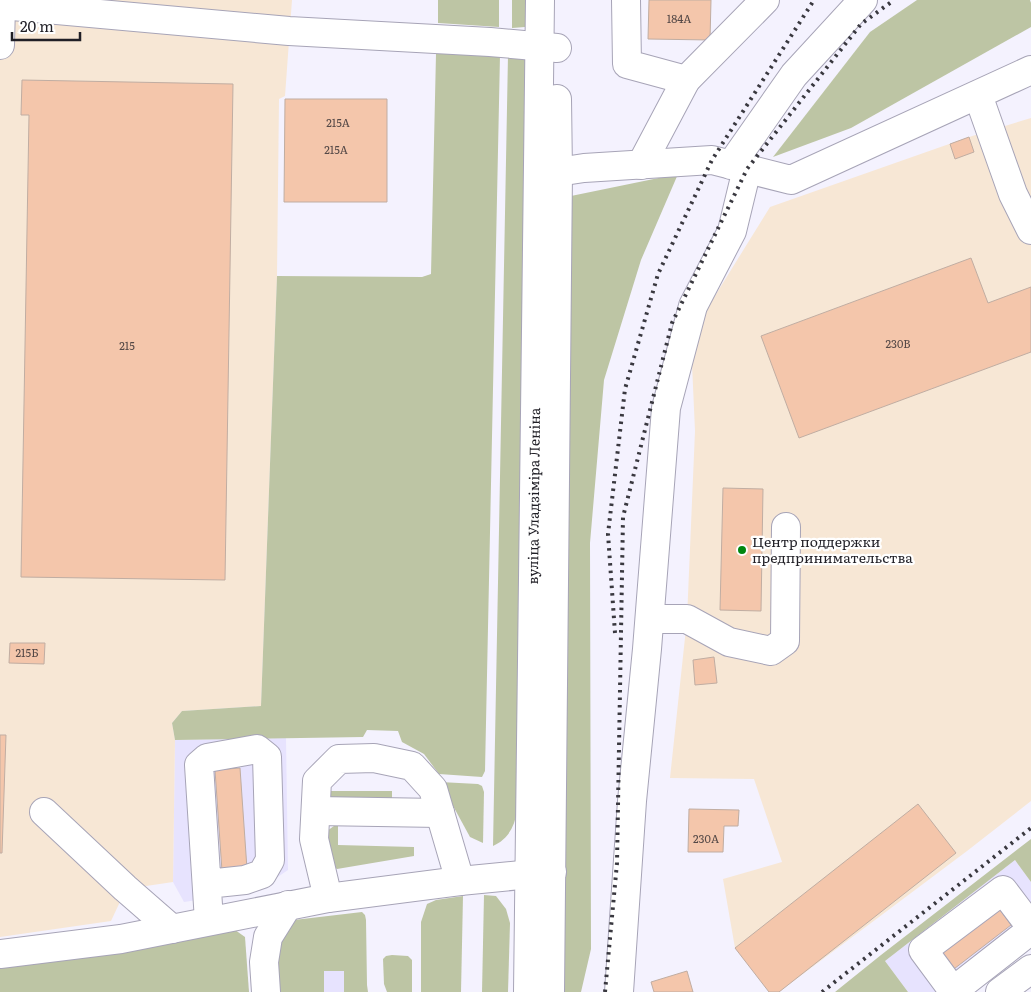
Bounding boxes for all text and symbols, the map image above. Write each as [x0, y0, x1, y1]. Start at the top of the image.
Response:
scale bar [12, 10, 80, 42]
house number: 184А [667, 10, 691, 26]
text: 20 m [20, 14, 54, 37]
house number: 215А [326, 114, 350, 130]
house number: 215А [324, 141, 348, 157]
house number: 230В [885, 335, 911, 351]
house number: 215 [119, 337, 135, 353]
street label: вуліца Уладзіміра Леніна [522, 407, 544, 585]
place label: Центр поддержки предпринимательства [752, 531, 913, 567]
marker: Центр поддержки предпринимательства [736, 544, 748, 556]
house number: 215Б [16, 644, 38, 660]
house number: 230А [693, 830, 719, 846]

